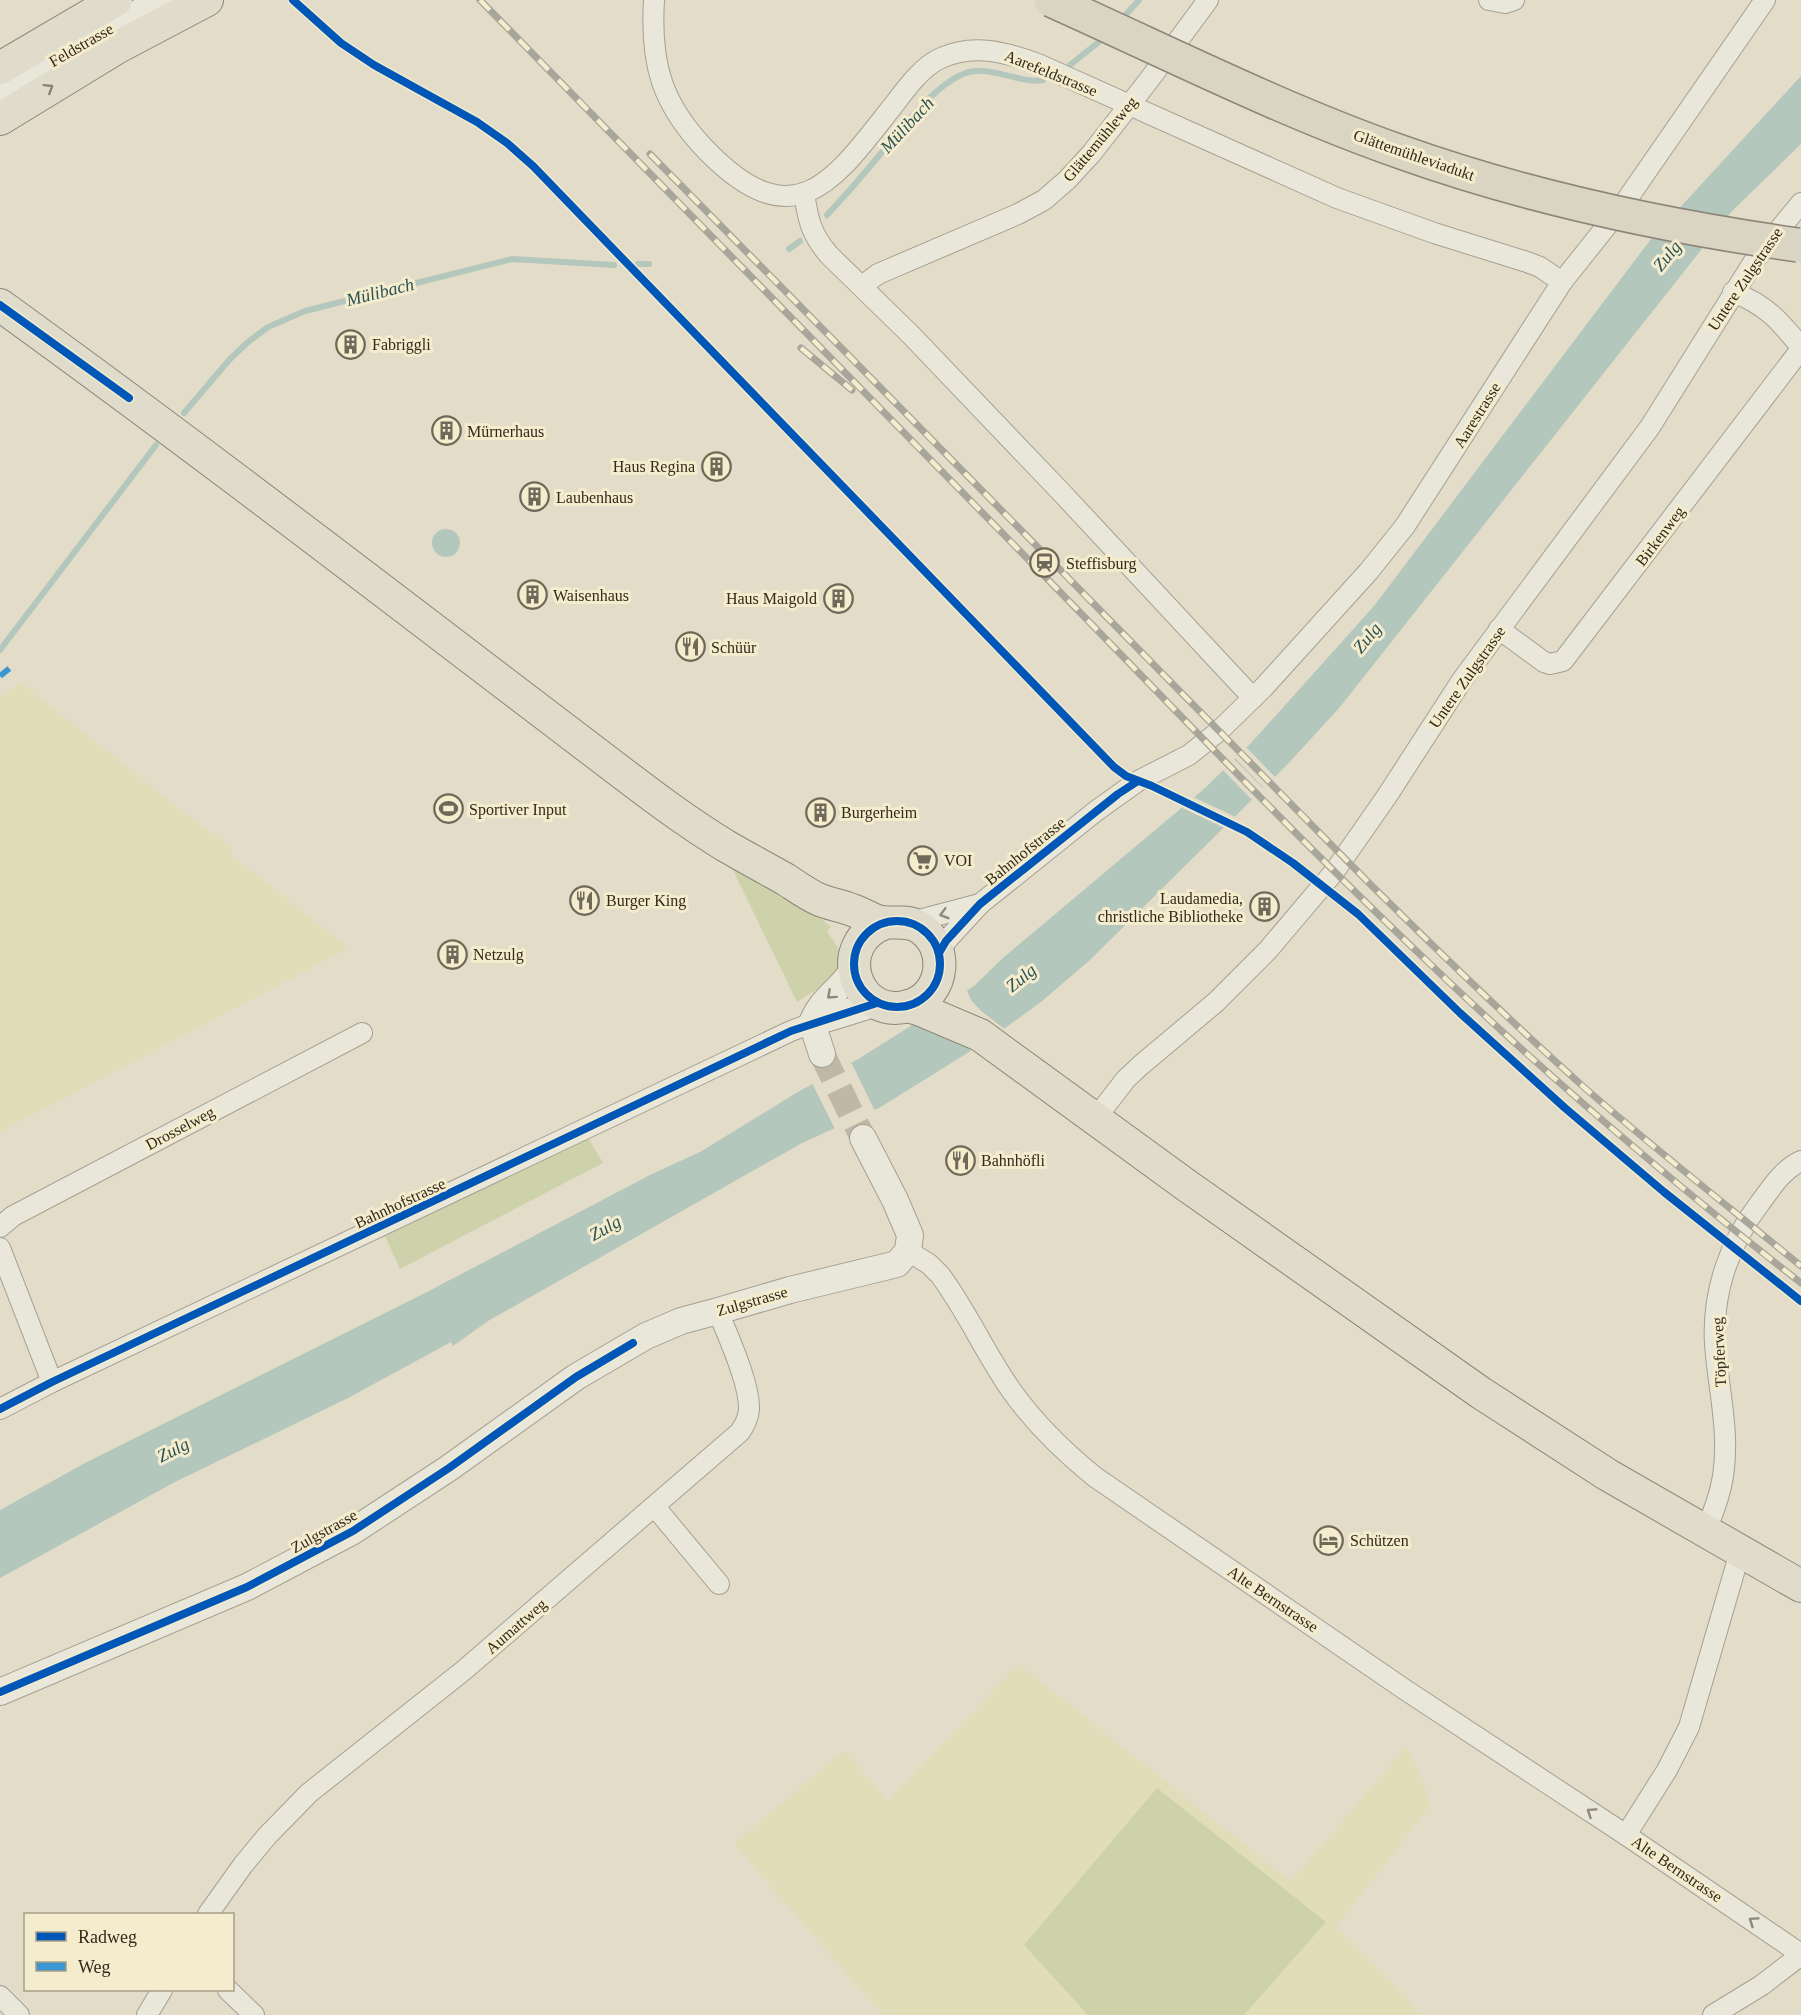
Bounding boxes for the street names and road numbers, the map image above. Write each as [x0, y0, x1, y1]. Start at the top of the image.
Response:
street label: Feldstrasse [46, 20, 116, 70]
street label: Aarefeldstrasse [1002, 47, 1100, 99]
street label: Glättemühleweg [1060, 93, 1141, 186]
street label: Glättemühleviadukt [1351, 126, 1477, 184]
street label: Untere Zulgstrasse [1704, 224, 1787, 334]
street label: Aarestrasse [1450, 379, 1504, 451]
street label: Birkenweg [1632, 503, 1689, 570]
street label: Untere Zulgstrasse [1426, 623, 1509, 732]
street label: Bahnhofstrasse [982, 814, 1068, 888]
street label: Drosselweg [143, 1103, 218, 1154]
street label: Bahnhofstrasse [352, 1175, 448, 1231]
street label: Zulgstrasse [715, 1283, 790, 1320]
street label: Töpferweg [1709, 1316, 1730, 1387]
street label: Zulgstrasse [288, 1506, 360, 1557]
street label: Alte Bernstrasse [1225, 1563, 1321, 1635]
street label: Aumattweg [482, 1595, 550, 1658]
street label: Alte Bernstrasse [1629, 1833, 1725, 1905]

